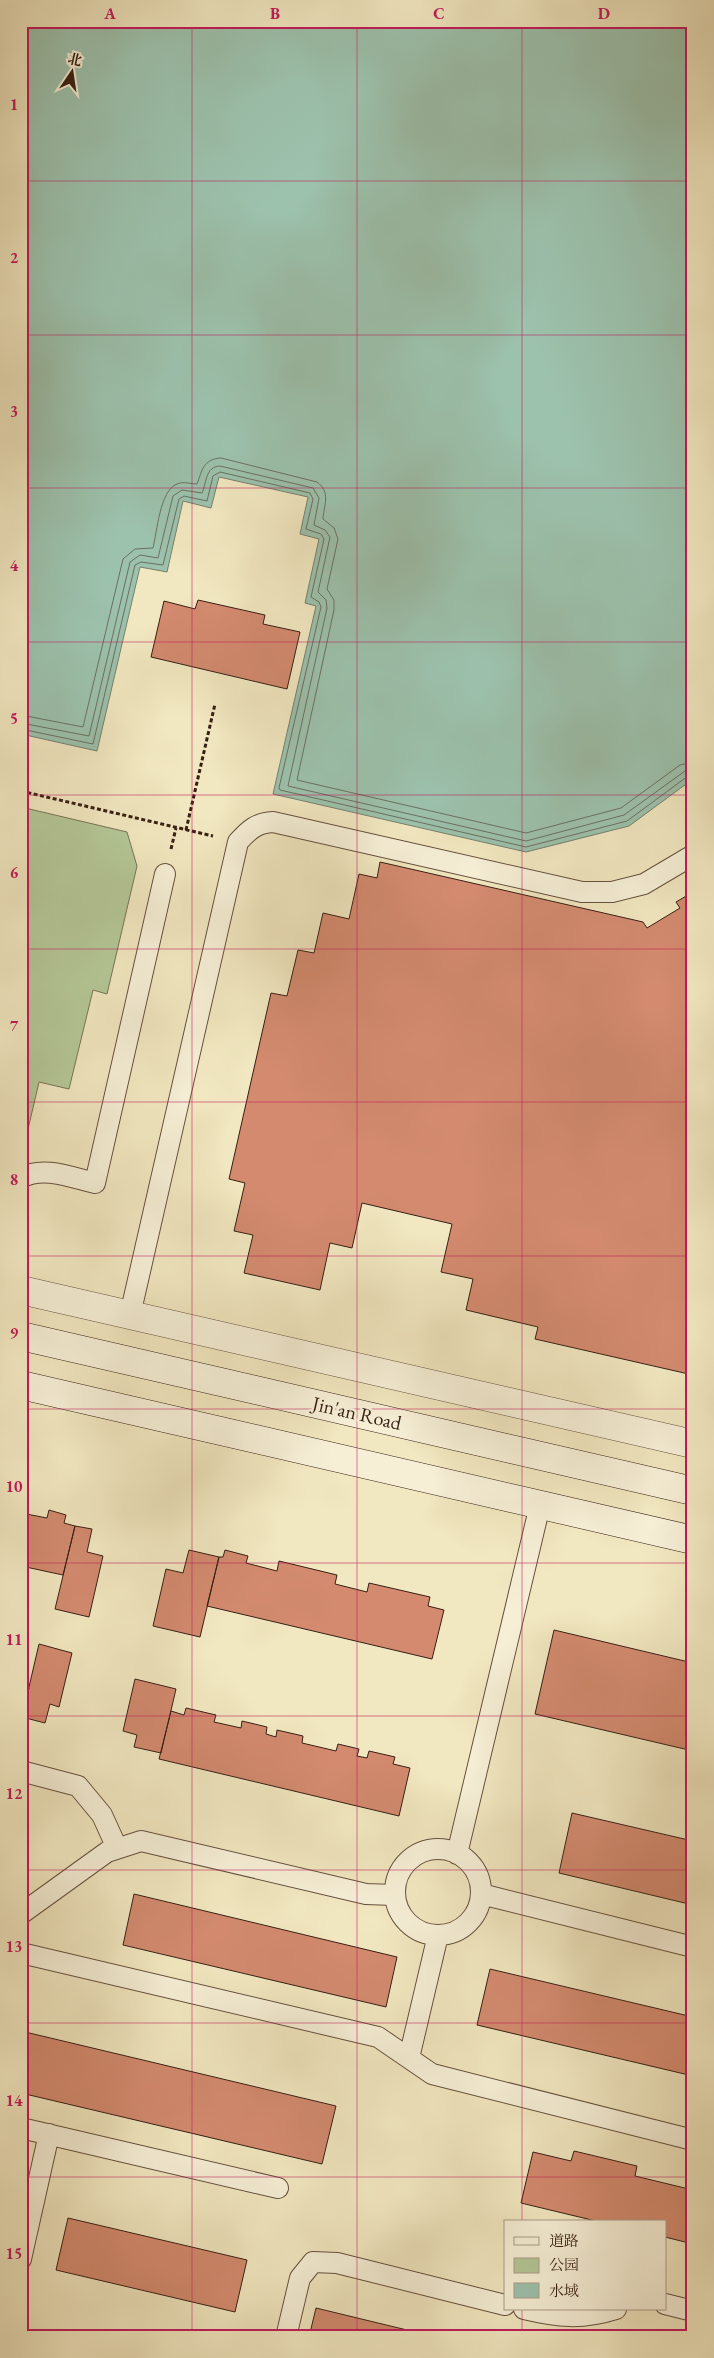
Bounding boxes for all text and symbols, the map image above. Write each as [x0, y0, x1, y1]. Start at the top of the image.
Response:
text: A [103, 3, 116, 24]
text: B [270, 3, 280, 24]
text: C [433, 3, 445, 24]
text: D [598, 3, 610, 24]
north arrow [48, 48, 98, 98]
text: 北 [66, 49, 84, 70]
text: 1 [10, 94, 18, 115]
text: 2 [10, 247, 19, 268]
text: 3 [10, 401, 18, 422]
text: 4 [10, 555, 19, 576]
text: 5 [10, 708, 18, 729]
text: 6 [10, 862, 19, 883]
text: 7 [10, 1015, 19, 1036]
text: 8 [10, 1169, 18, 1190]
text: 9 [10, 1322, 19, 1343]
street label: Jin'an Road [308, 1390, 405, 1436]
text: 10 [6, 1476, 23, 1497]
text: 11 [6, 1629, 22, 1650]
text: 12 [6, 1783, 23, 1804]
text: 13 [6, 1936, 22, 1957]
text: 14 [6, 2090, 23, 2111]
legend [504, 2220, 666, 2310]
text: 道路 [549, 2231, 579, 2250]
text: 15 [6, 2243, 22, 2264]
text: 公园 [549, 2255, 579, 2274]
text: 水域 [549, 2281, 579, 2300]

